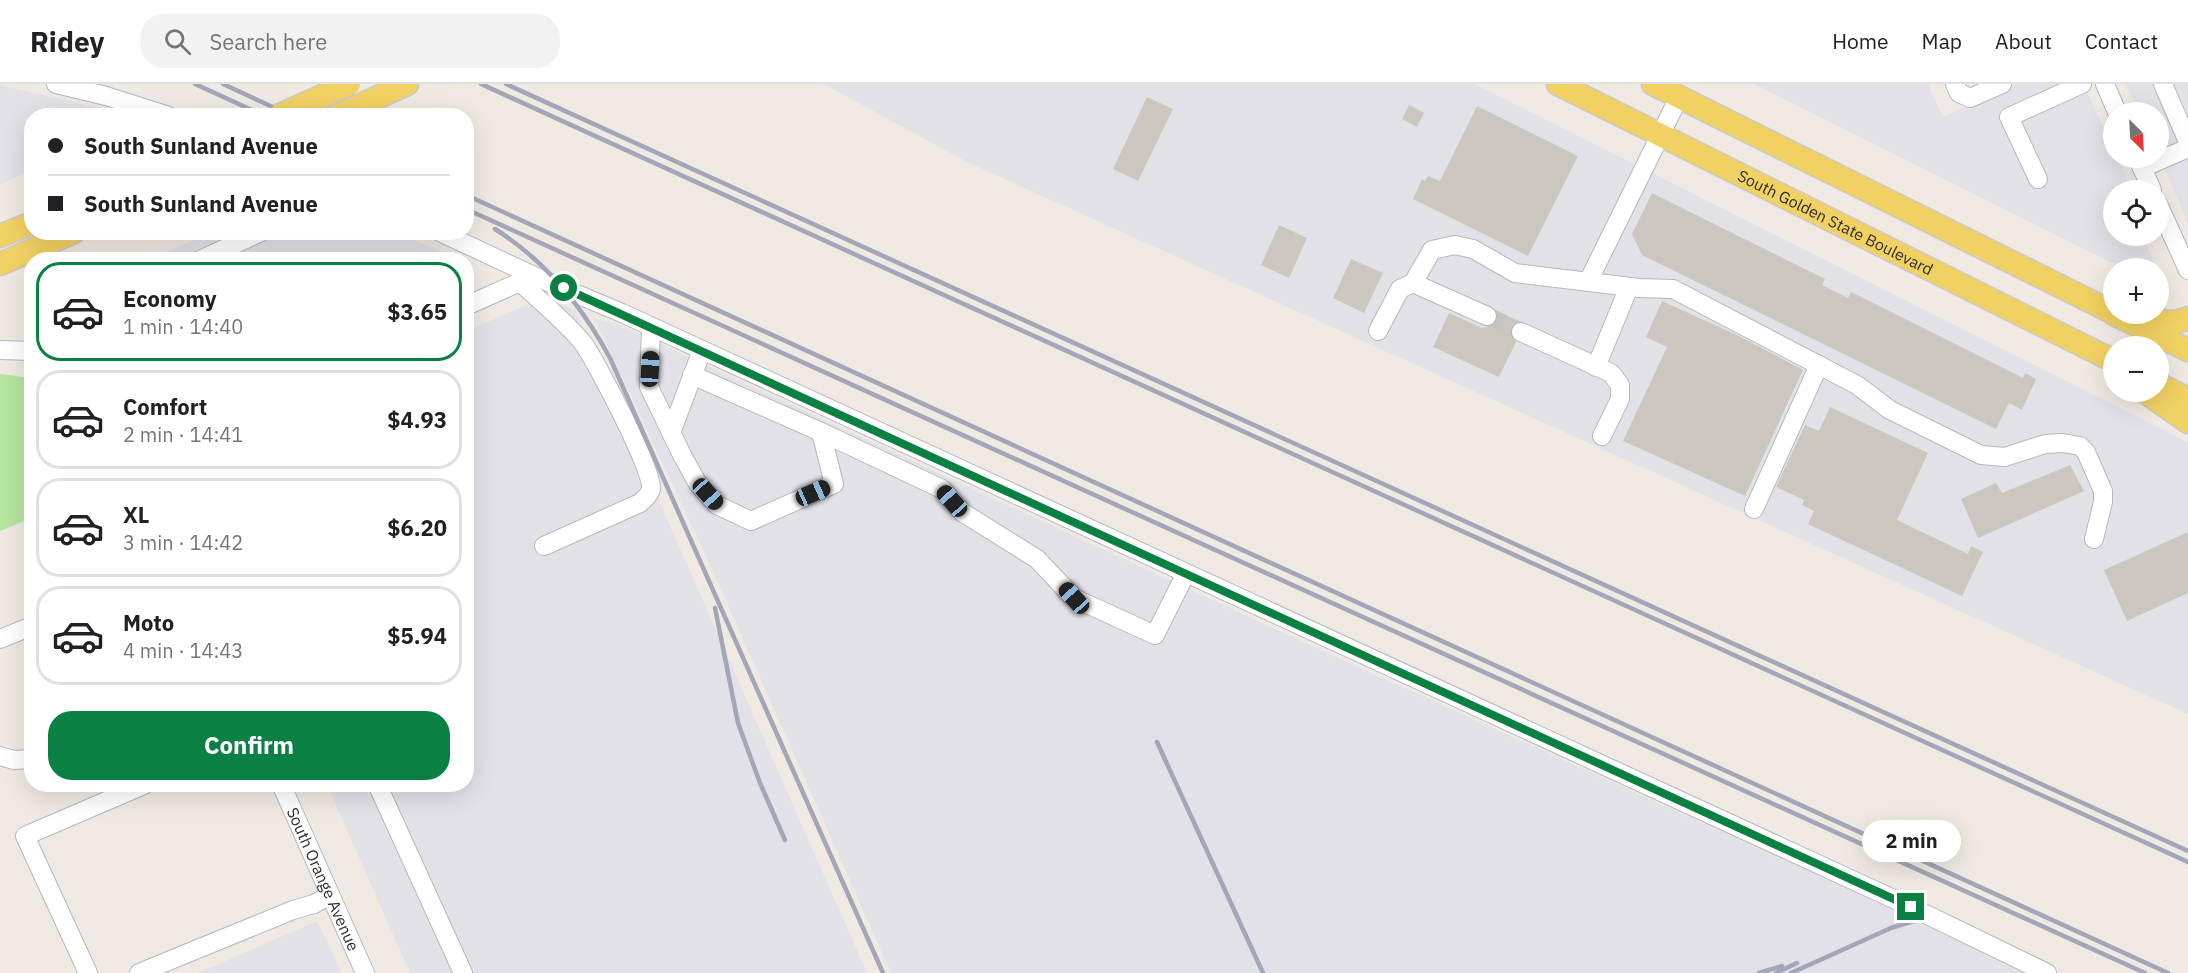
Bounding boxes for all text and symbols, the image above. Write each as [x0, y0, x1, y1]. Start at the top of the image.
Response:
search box [140, 14, 560, 68]
text: Ridey [30, 23, 104, 60]
icon: search [161, 25, 194, 58]
text: Search here [209, 27, 327, 56]
text: Home [1832, 27, 1889, 55]
text: Map [1922, 27, 1962, 55]
text: About [1995, 27, 2052, 55]
text: Contact [2085, 27, 2158, 55]
north arrow [2103, 102, 2169, 168]
map controls [2103, 102, 2169, 402]
text: South Sunland Avenue [84, 131, 318, 160]
street label: South Golden State Boulevard [1734, 165, 1936, 279]
button: locate [2103, 180, 2169, 246]
text: South Sunland Avenue [84, 189, 318, 218]
button: + [2103, 258, 2169, 324]
route start [550, 274, 577, 301]
text: Economy [123, 284, 217, 313]
icon: car [51, 285, 105, 339]
text: $3.65 [387, 297, 447, 326]
text: 1 min · 14:40 [123, 313, 243, 340]
button: − [2103, 336, 2169, 402]
car [640, 351, 660, 387]
text: Comfort [123, 392, 207, 421]
icon: car [51, 393, 105, 447]
text: $4.93 [387, 405, 447, 434]
text: 2 min · 14:41 [123, 421, 243, 448]
car [689, 475, 727, 513]
car [793, 477, 833, 509]
car [933, 482, 971, 520]
text: XL [123, 500, 149, 529]
icon: car [51, 501, 105, 555]
text: $6.20 [387, 513, 447, 542]
text: 3 min · 14:42 [123, 529, 243, 556]
car [1055, 579, 1093, 617]
text: Moto [123, 608, 174, 637]
icon: car [51, 609, 105, 663]
text: $5.94 [387, 621, 447, 650]
text: 4 min · 14:43 [123, 637, 243, 664]
button: Confirm [48, 711, 450, 780]
street label: South Orange Avenue [283, 804, 364, 954]
callout: 2 min [1862, 820, 1960, 862]
text: 2 min [1885, 827, 1938, 854]
route end [1897, 893, 1924, 920]

